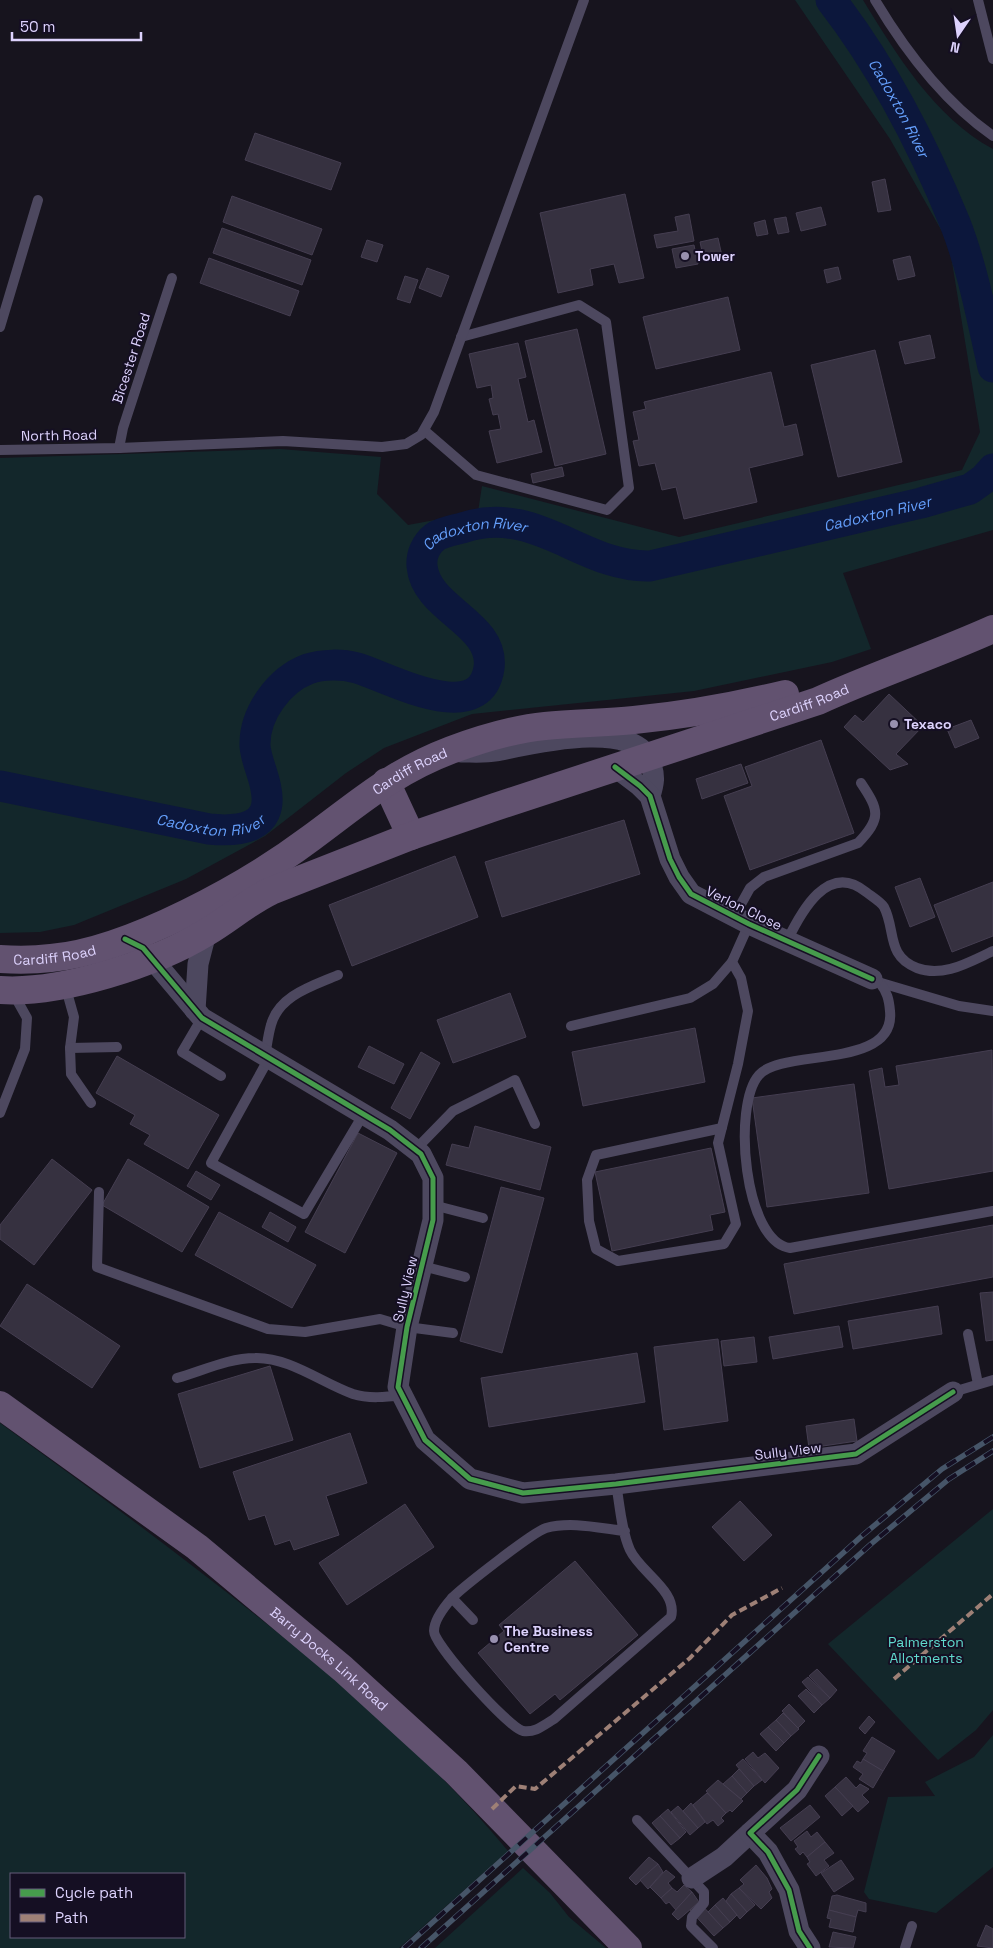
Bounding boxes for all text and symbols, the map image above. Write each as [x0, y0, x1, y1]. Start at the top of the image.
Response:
scale bar [12, 10, 141, 42]
north arrow [933, 10, 983, 60]
text: 50 m [20, 17, 55, 36]
text: N [948, 38, 962, 57]
water label: Cadoxton River [865, 55, 935, 162]
place label: Tower [695, 247, 735, 265]
marker: Tower [679, 250, 691, 262]
street label: Bicester Road [108, 310, 154, 406]
street label: North Road [21, 425, 97, 445]
water label: Cadoxton River [821, 491, 934, 535]
water label: Cadoxton River [417, 513, 531, 554]
street label: Cardiff Road [767, 680, 852, 725]
place label: Texaco [904, 715, 951, 733]
marker: Texaco [888, 718, 900, 730]
street label: Cardiff Road [369, 743, 450, 799]
water label: Cadoxton River [155, 809, 270, 839]
street label: Verlon Close [703, 882, 785, 934]
street label: Cardiff Road [13, 941, 98, 969]
street label: Sully View [389, 1254, 421, 1324]
street label: Sully View [753, 1438, 823, 1464]
street label: Barry Docks Link Road [267, 1603, 392, 1715]
place label: The Business Centre [504, 1622, 593, 1656]
marker: The Business Centre [488, 1633, 500, 1645]
park label: Palmerston Allotments [888, 1633, 964, 1667]
legend [10, 1873, 185, 1938]
text: Cycle path [55, 1883, 133, 1902]
text: Path [55, 1908, 88, 1927]

